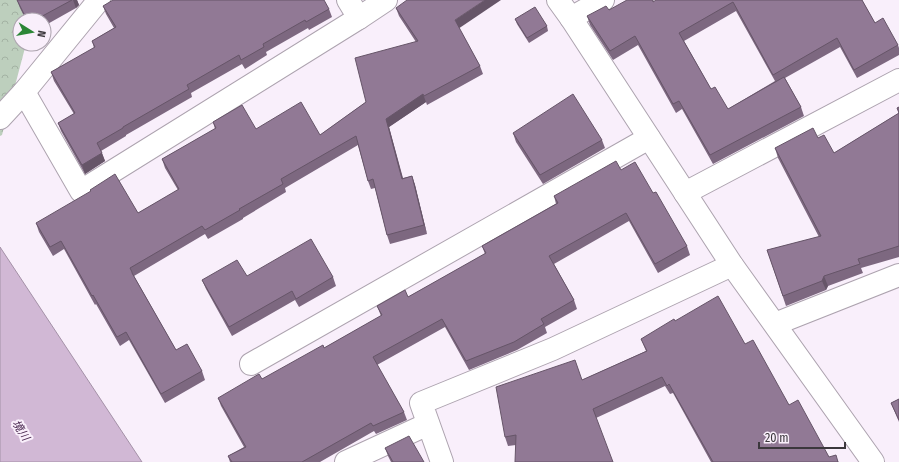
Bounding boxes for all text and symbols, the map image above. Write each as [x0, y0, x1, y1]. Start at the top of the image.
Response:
north arrow [12, 12, 52, 52]
text: N [34, 29, 48, 38]
water label: 境川 [9, 418, 33, 444]
scale bar [759, 424, 845, 450]
text: 20 m [765, 431, 789, 445]

